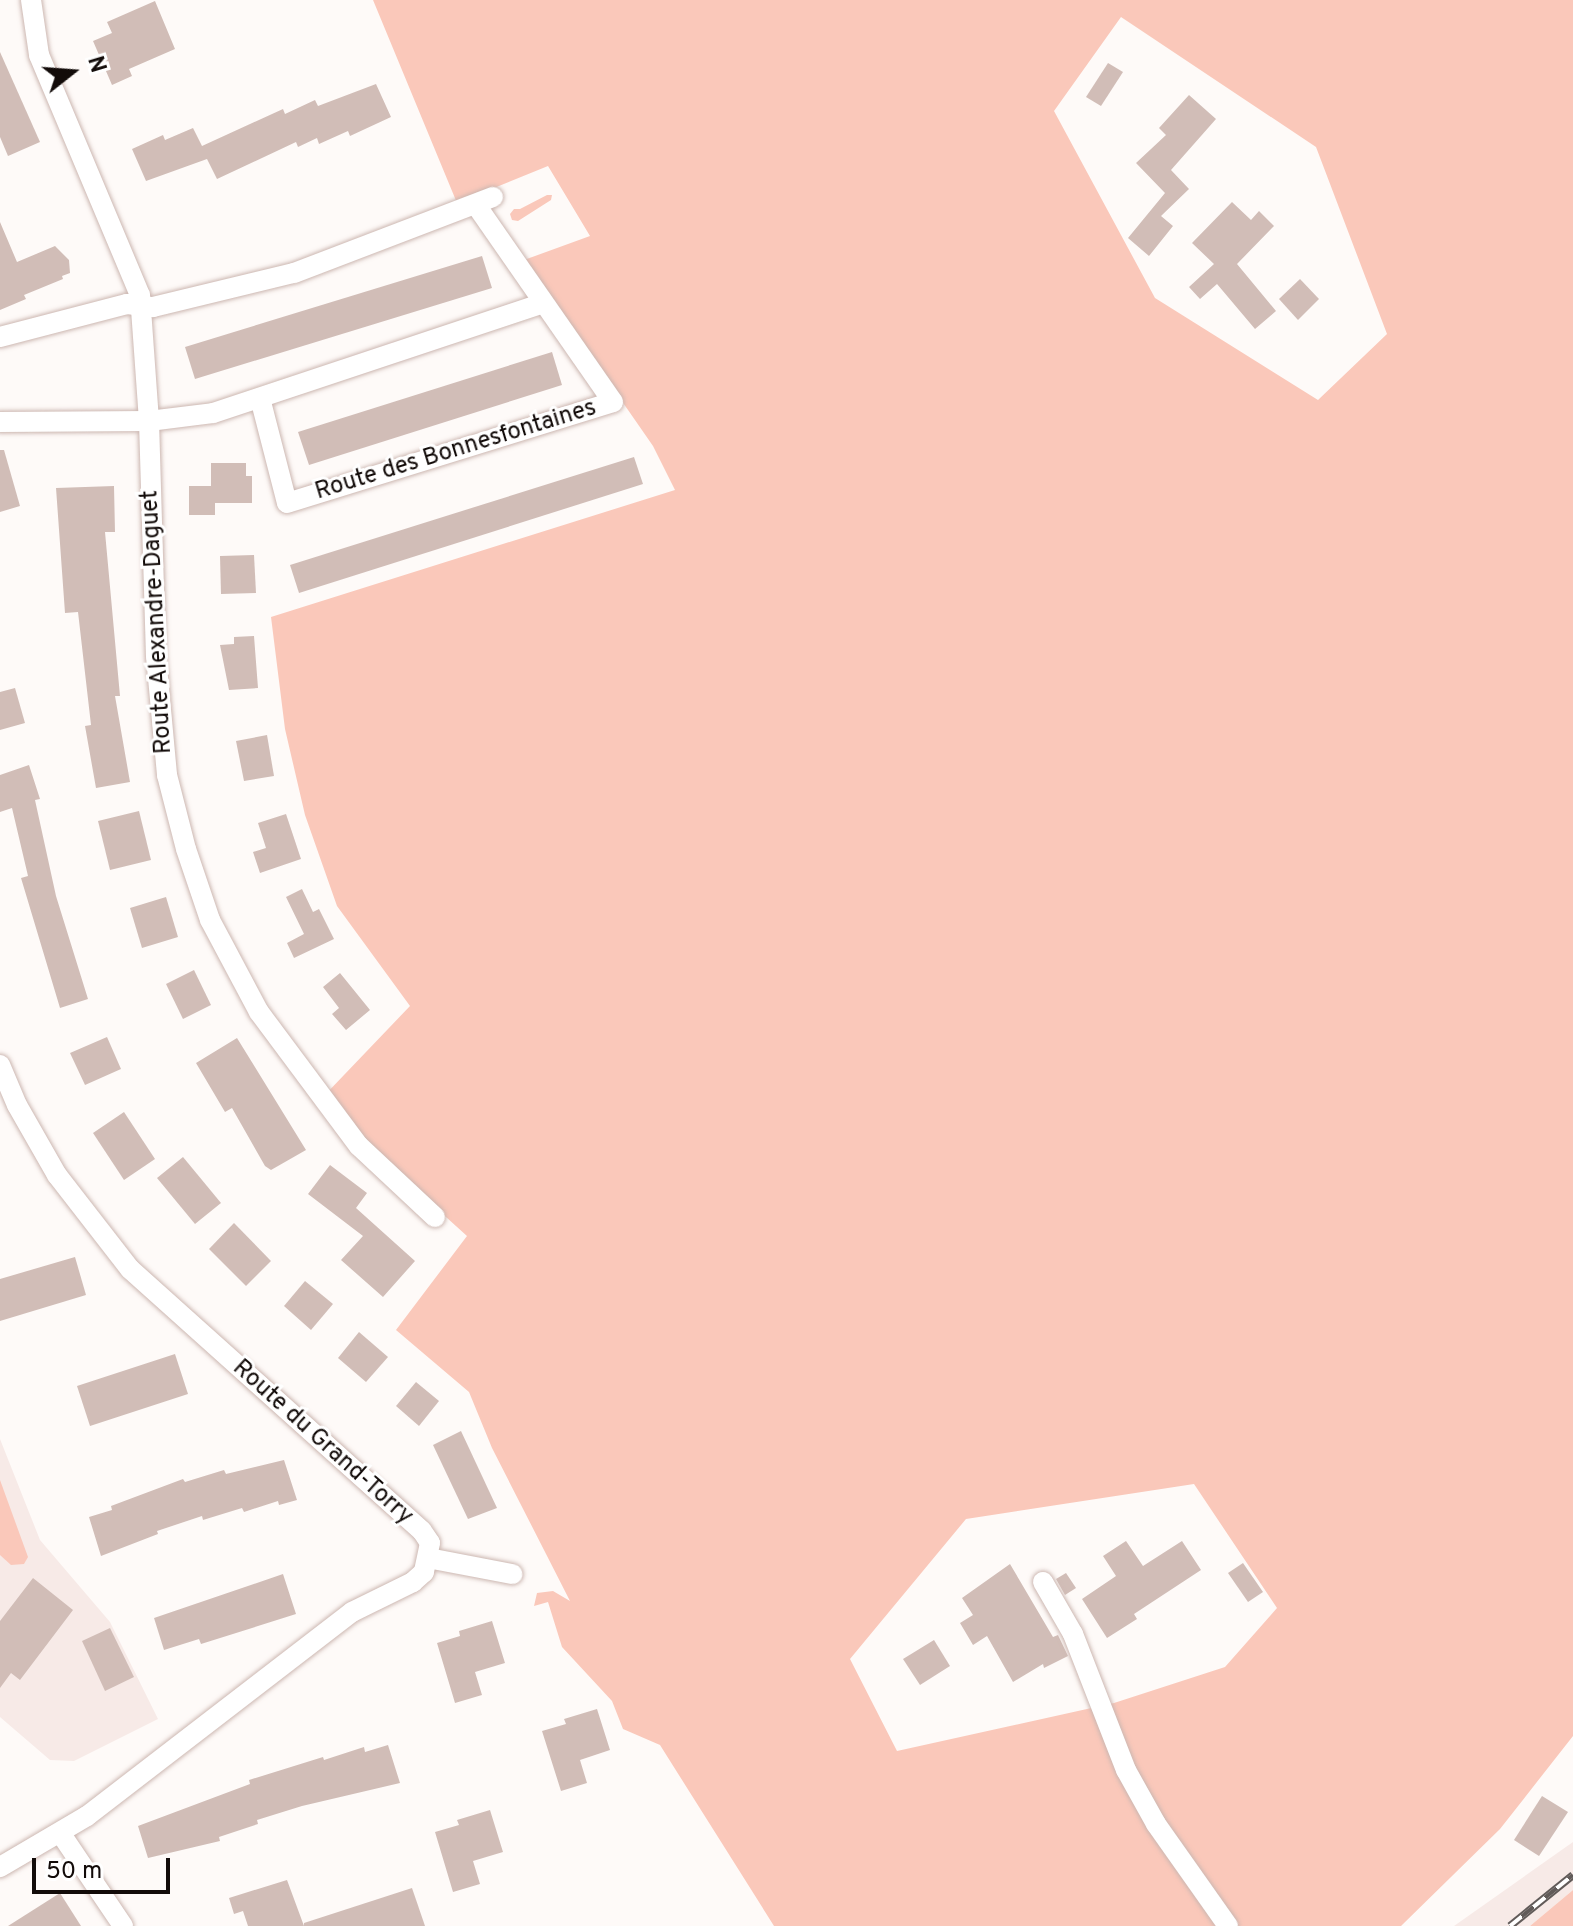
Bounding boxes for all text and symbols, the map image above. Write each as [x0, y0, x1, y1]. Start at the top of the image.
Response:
north arrow [32, 32, 112, 112]
text: N [80, 53, 111, 76]
street label: Route des Bonnesfontaines [312, 394, 600, 508]
street label: Route Alexandre-Daguet [137, 489, 179, 755]
street label: Route du Grand-Torry [226, 1354, 418, 1532]
scale bar [36, 1842, 174, 1892]
text: 50 m [46, 1857, 102, 1887]

